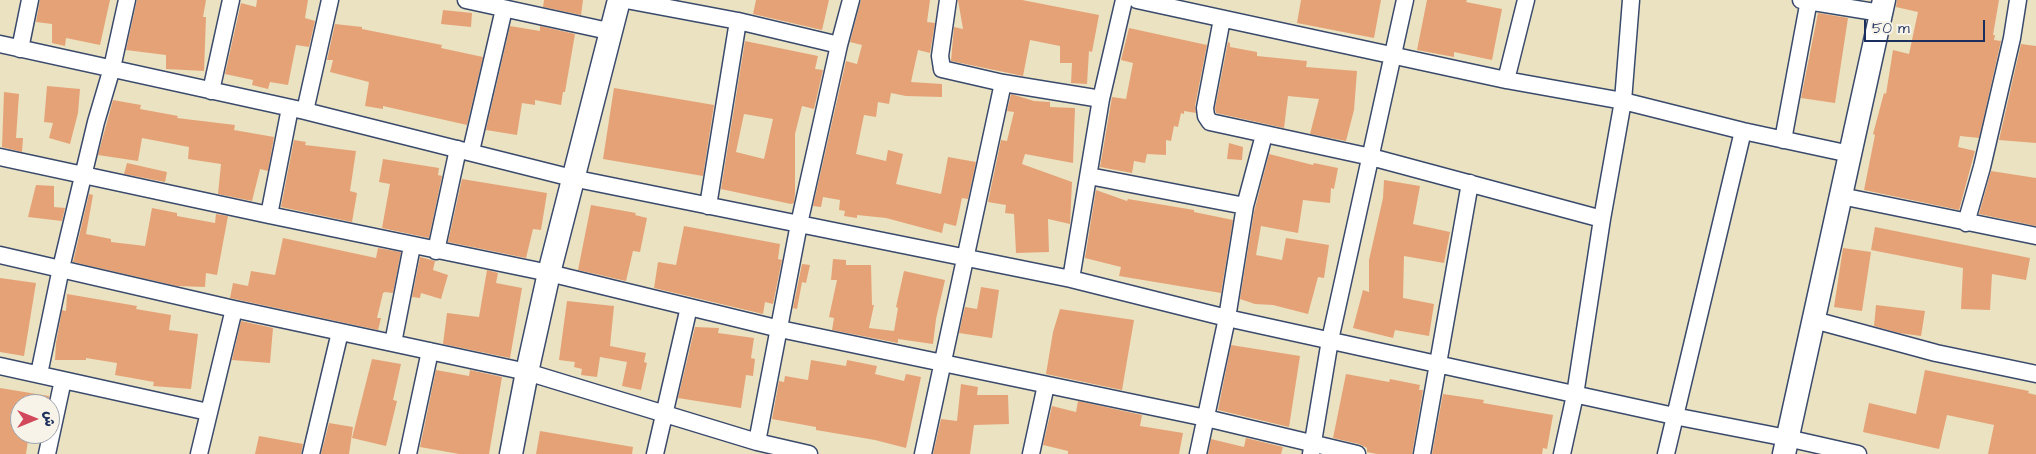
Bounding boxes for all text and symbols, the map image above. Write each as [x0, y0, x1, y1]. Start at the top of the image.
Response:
scale bar [1866, 10, 1987, 42]
text: 50 m [1872, 18, 1910, 39]
north arrow [10, 394, 60, 444]
text: ش [39, 411, 59, 427]

